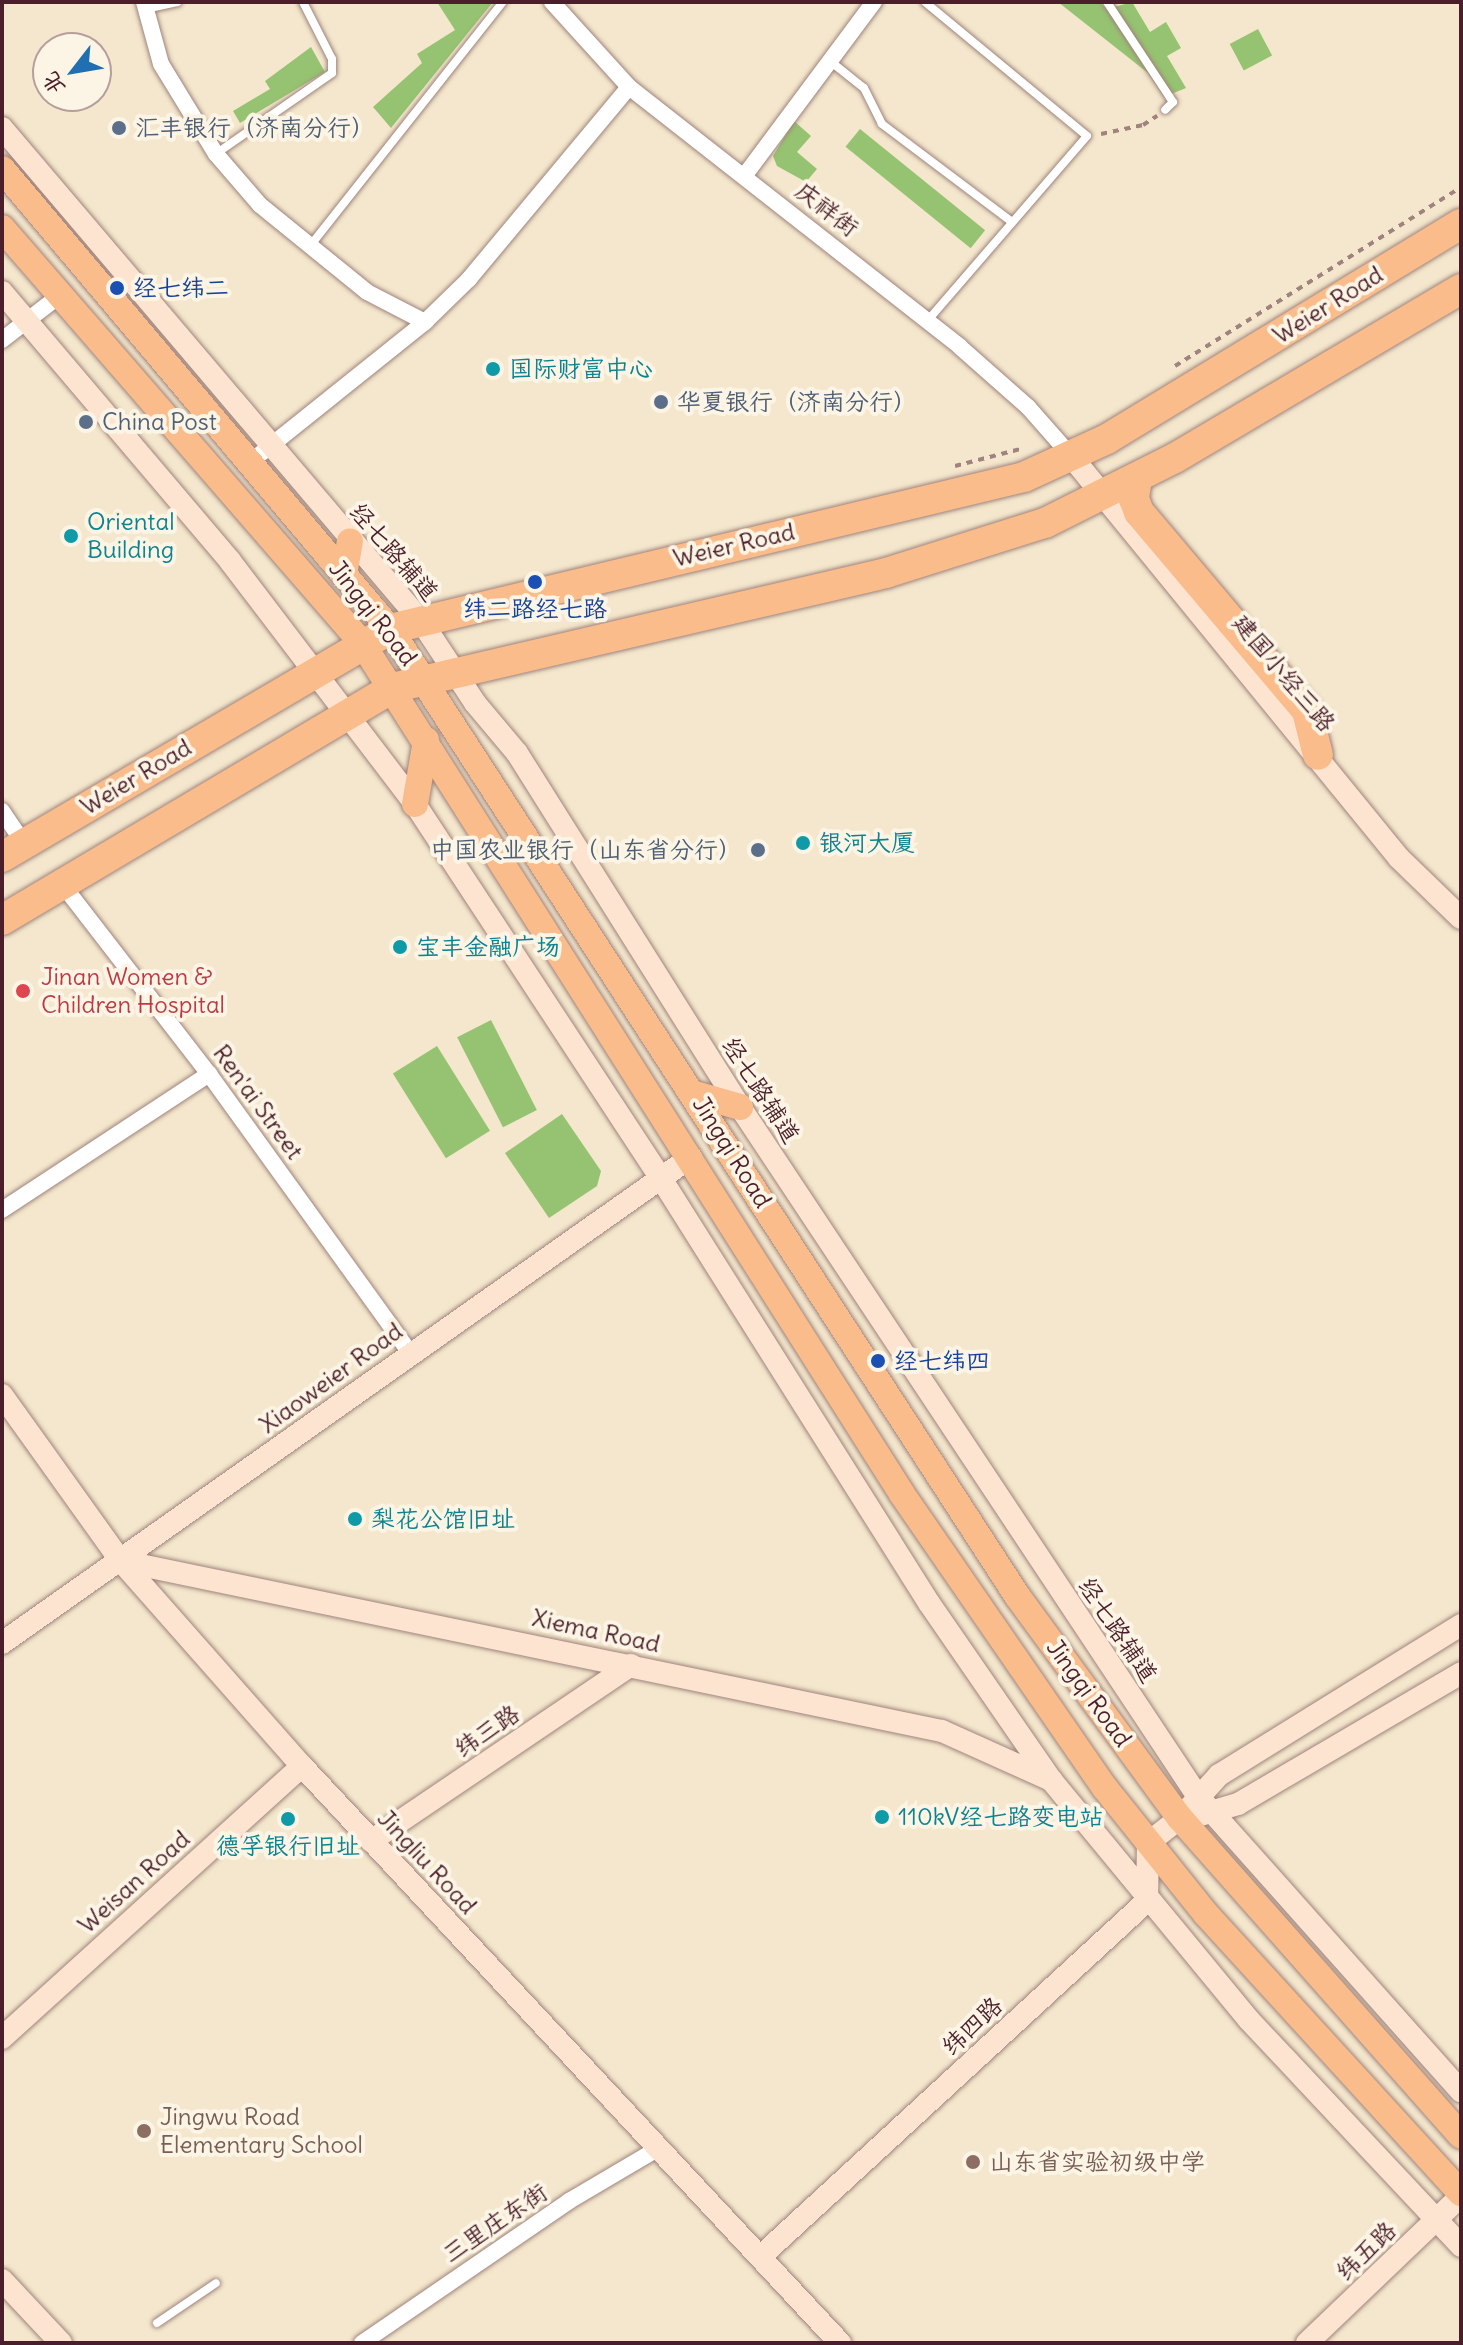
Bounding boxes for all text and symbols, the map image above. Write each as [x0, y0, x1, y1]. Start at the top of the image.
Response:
north arrow [32, 32, 112, 112]
text: 北 [35, 67, 71, 100]
place label: 汇丰银行（济南分行） [135, 114, 375, 142]
marker: 汇丰银行（济南分行） [110, 119, 128, 137]
street label: 庆祥街 [790, 175, 864, 243]
street label: Weier Road [1268, 260, 1388, 350]
place label: 经七纬二 [133, 274, 229, 302]
marker: 经七纬二 [108, 279, 126, 297]
place label: 国际财富中心 [509, 355, 653, 383]
marker: 国际财富中心 [484, 360, 502, 378]
place label: 华夏银行（济南分行） [677, 388, 917, 416]
marker: 华夏银行（济南分行） [652, 393, 670, 411]
place label: China Post [102, 408, 217, 436]
marker: China Post [77, 413, 95, 431]
street label: 经七路辅道 [344, 497, 444, 607]
place label: Oriental Building [87, 508, 175, 564]
street label: Weier Road [670, 517, 798, 573]
marker: Oriental Building [62, 527, 80, 545]
street label: Jingqi Road [323, 555, 423, 671]
marker: 纬二路经七路 [526, 573, 544, 591]
place label: 纬二路经七路 [463, 595, 607, 623]
street label: 建国小经三路 [1227, 609, 1341, 737]
street label: Weier Road [75, 733, 197, 821]
place label: 银河大厦 [819, 829, 915, 857]
marker: 银河大厦 [794, 834, 812, 852]
place label: 中国农业银行（山东省分行） [430, 836, 742, 864]
marker: 中国农业银行（山东省分行） [749, 841, 767, 859]
place label: 宝丰金融广场 [416, 933, 560, 961]
marker: 宝丰金融广场 [391, 938, 409, 956]
place label: Jinan Women & Children Hospital [41, 963, 225, 1019]
marker: Jinan Women & Children Hospital [12, 980, 34, 1002]
street label: 经七路辅道 [716, 1032, 806, 1148]
street label: Ren'ai Street [207, 1039, 309, 1165]
street label: Jingqi Road [686, 1091, 778, 1213]
street label: Xiaoweier Road [254, 1317, 408, 1439]
place label: 经七纬四 [894, 1347, 990, 1375]
marker: 经七纬四 [869, 1352, 887, 1370]
place label: 梨花公馆旧址 [371, 1505, 515, 1533]
marker: 梨花公馆旧址 [346, 1510, 364, 1528]
street label: 经七路辅道 [1073, 1572, 1163, 1688]
street label: Xiema Road [529, 1603, 663, 1659]
street label: Jingqi Road [1040, 1634, 1138, 1752]
street label: 纬三路 [449, 1699, 525, 1763]
place label: 110kV经七路变电站 [898, 1803, 1103, 1831]
street label: Jingliu Road [372, 1804, 482, 1920]
marker: 110kV经七路变电站 [873, 1808, 891, 1826]
marker: 德孚银行旧址 [279, 1810, 297, 1828]
street label: Weisan Road [72, 1825, 196, 1939]
place label: 德孚银行旧址 [216, 1832, 360, 1860]
street label: 纬四路 [936, 1991, 1008, 2061]
place label: Jingwu Road Elementary School [160, 2103, 363, 2159]
marker: Jingwu Road Elementary School [135, 2122, 153, 2140]
place label: 山东省实验初级中学 [989, 2148, 1205, 2176]
marker: 山东省实验初级中学 [964, 2153, 982, 2171]
street label: 三里庄东街 [437, 2178, 553, 2268]
street label: 纬五路 [1330, 2216, 1402, 2286]

